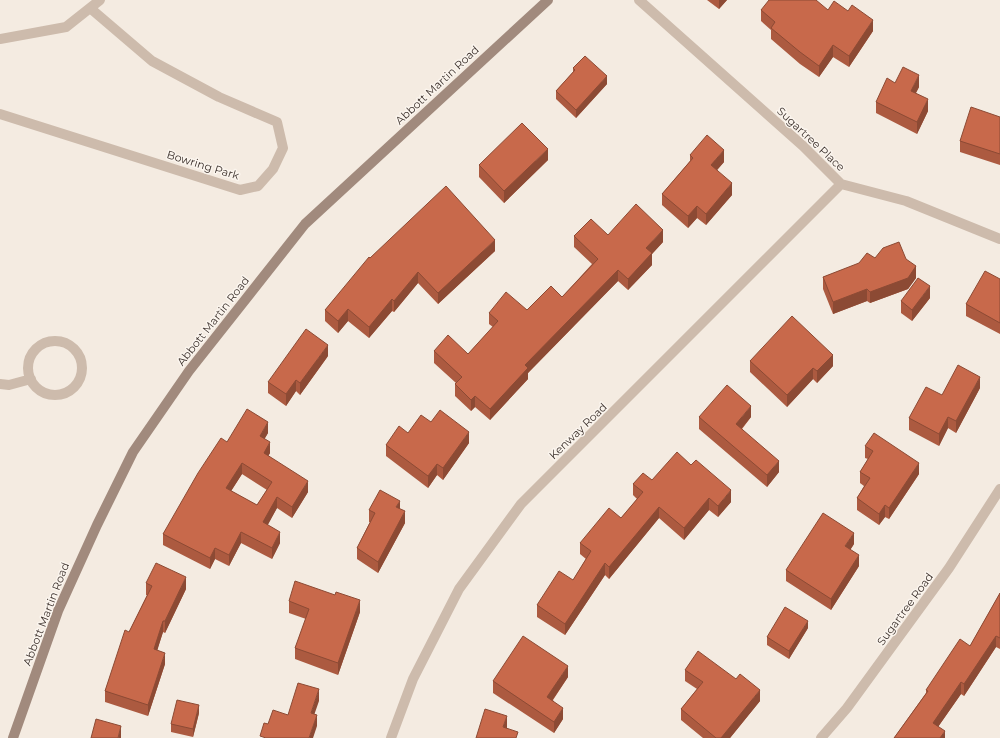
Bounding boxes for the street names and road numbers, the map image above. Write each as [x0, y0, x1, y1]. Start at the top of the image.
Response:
street label: Abbott Martin Road [392, 43, 482, 127]
street label: Sugartree Place [774, 104, 848, 174]
street label: Bowring Park [165, 147, 241, 183]
street label: Abbott Martin Road [174, 274, 252, 368]
street label: Kenway Road [546, 400, 610, 462]
street label: Abbott Martin Road [20, 560, 72, 668]
street label: Sugartree Road [874, 570, 936, 648]

